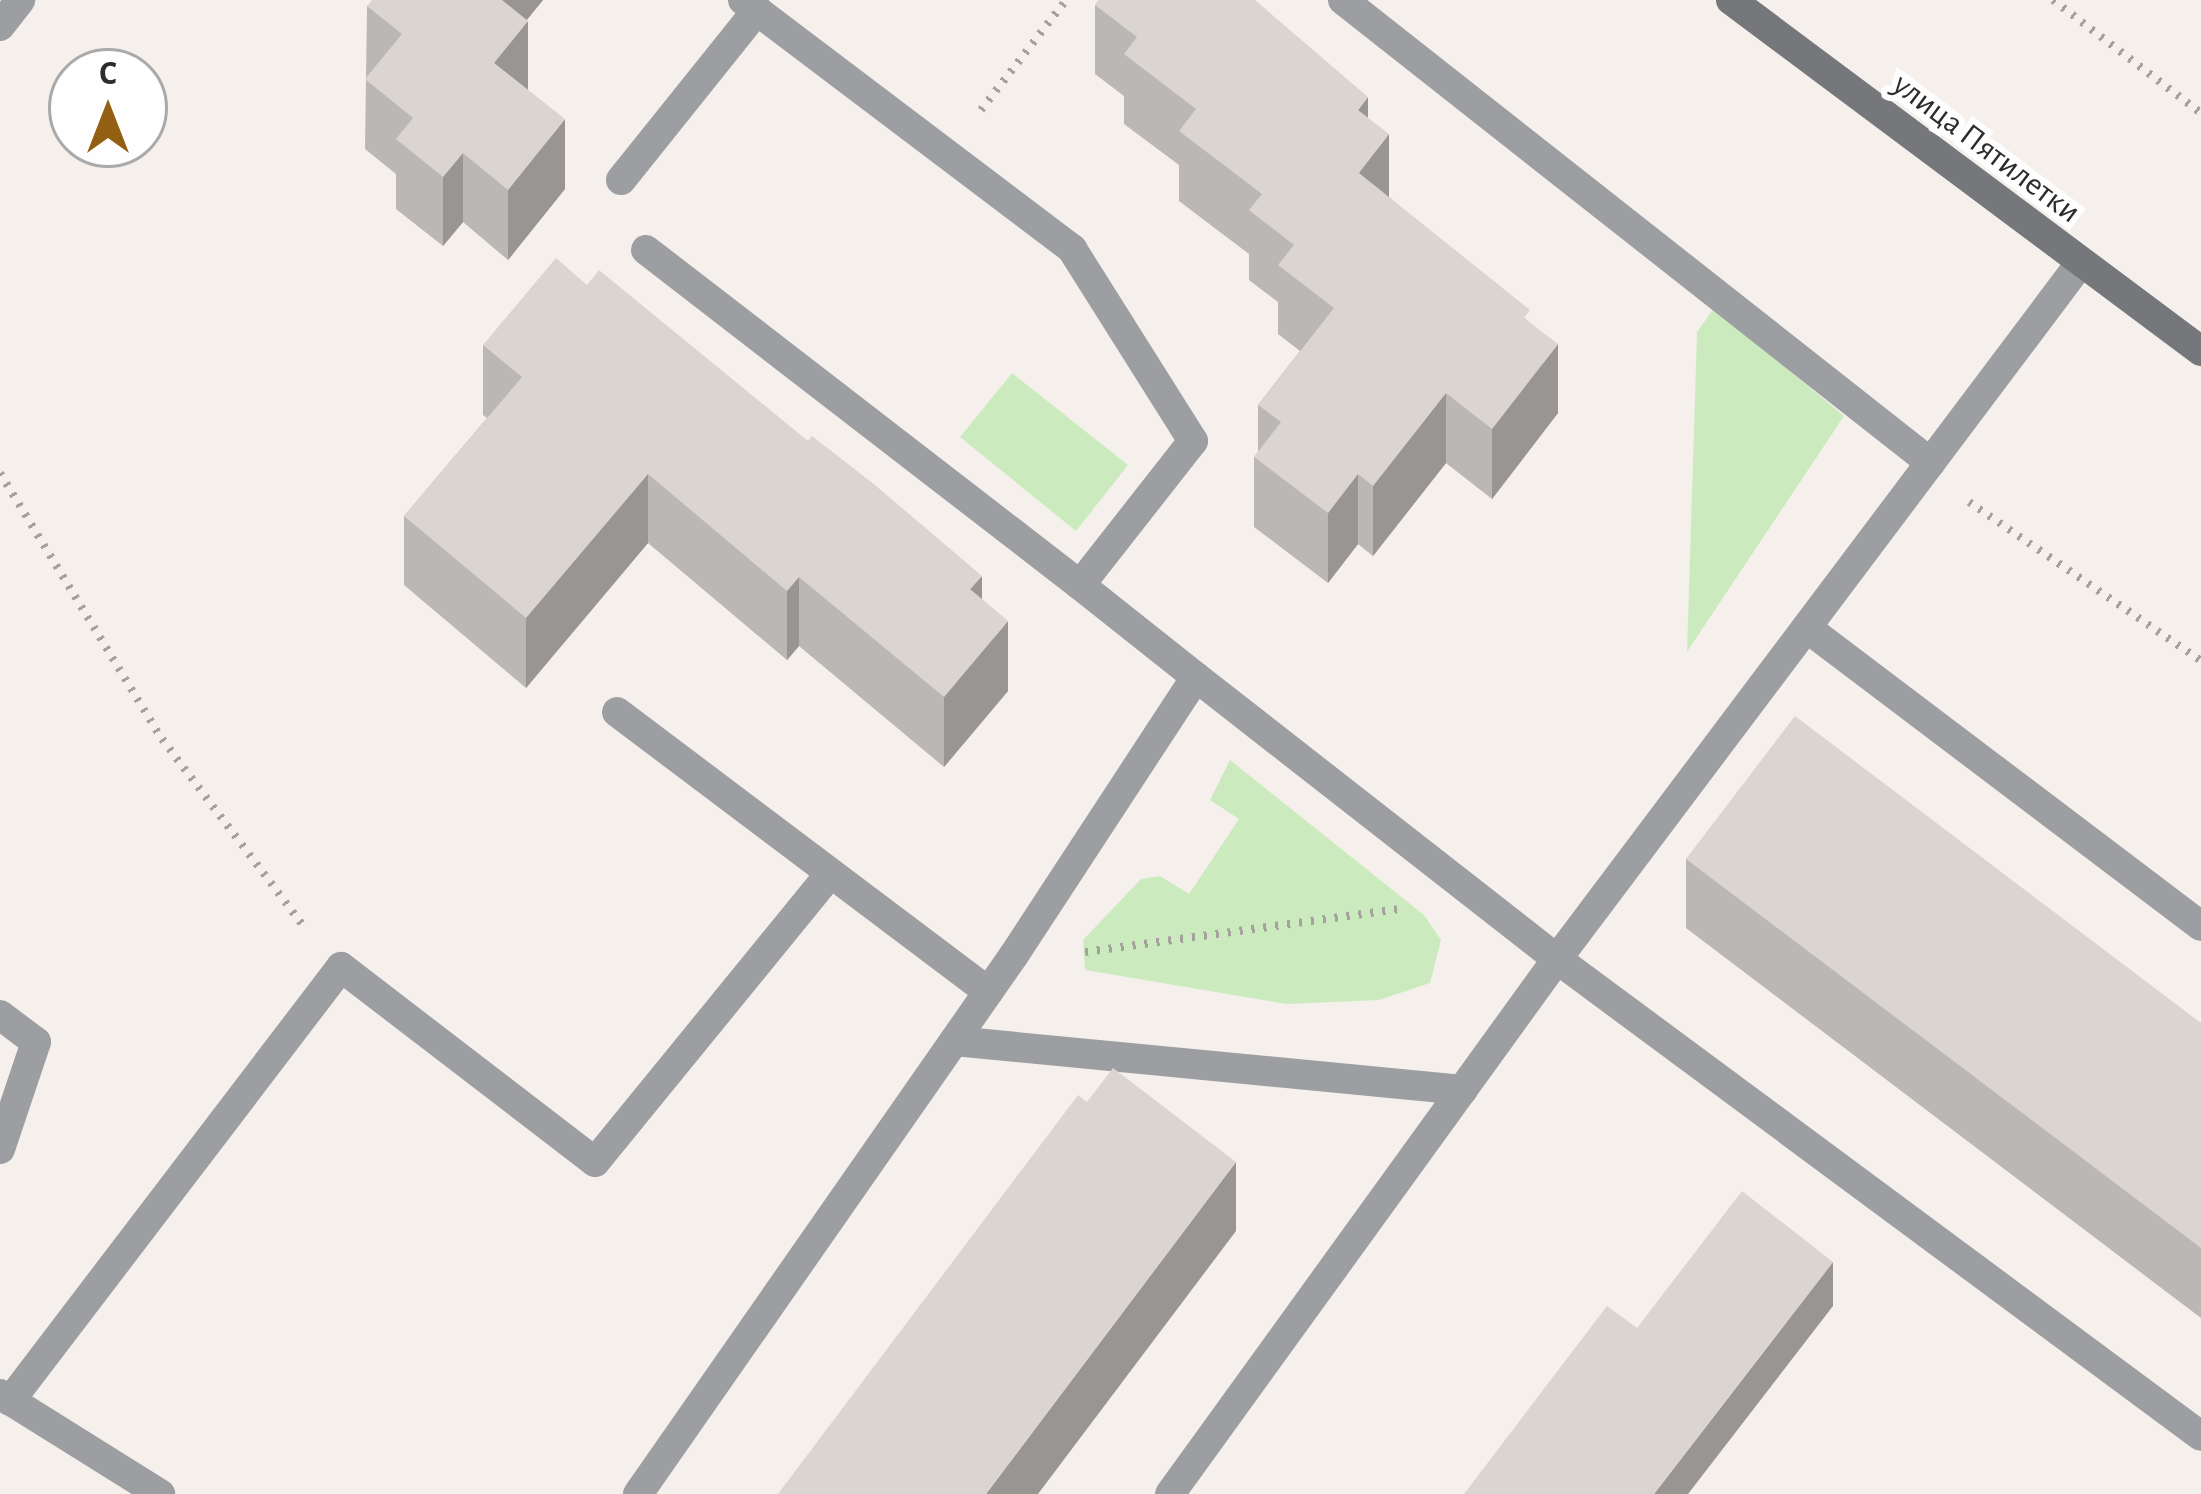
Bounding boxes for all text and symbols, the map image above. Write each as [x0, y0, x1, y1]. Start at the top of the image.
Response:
north arrow [48, 48, 168, 168]
text: С [99, 58, 117, 91]
street label: улица Пятилетки [1884, 66, 2088, 232]

